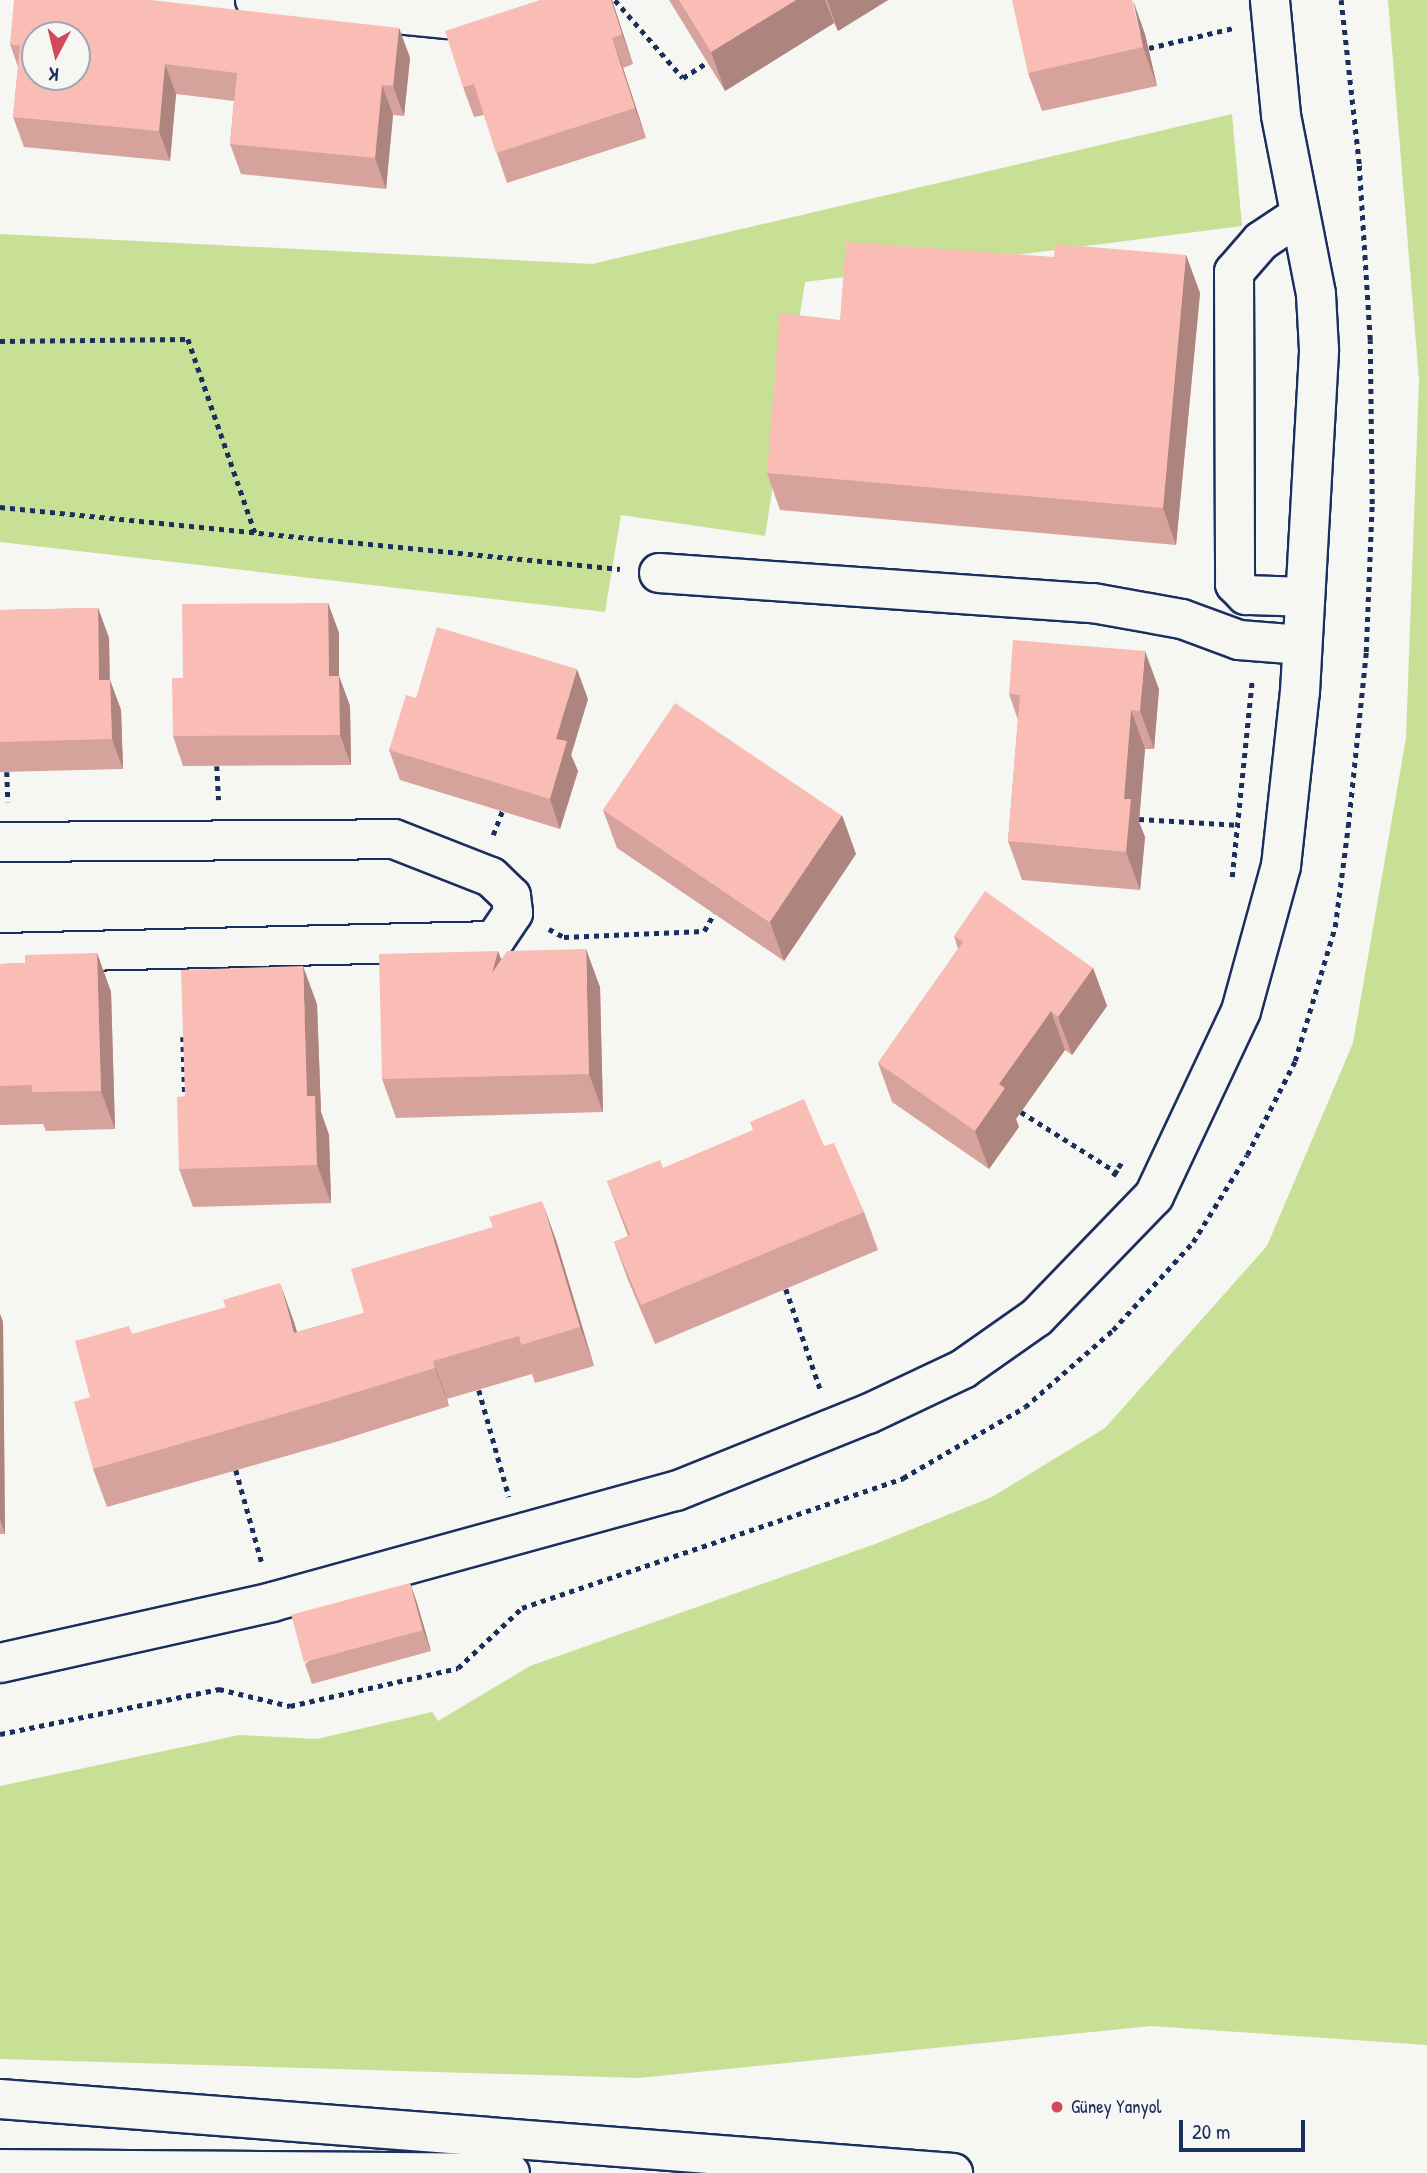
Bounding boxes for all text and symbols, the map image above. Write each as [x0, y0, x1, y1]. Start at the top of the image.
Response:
north arrow [21, 21, 91, 91]
text: K [47, 61, 60, 88]
place label: Güney Yanyol [1071, 2096, 1161, 2118]
marker: Güney Yanyol [1049, 2099, 1065, 2115]
scale bar [1182, 2106, 1308, 2150]
text: 20 m [1192, 2117, 1230, 2146]

